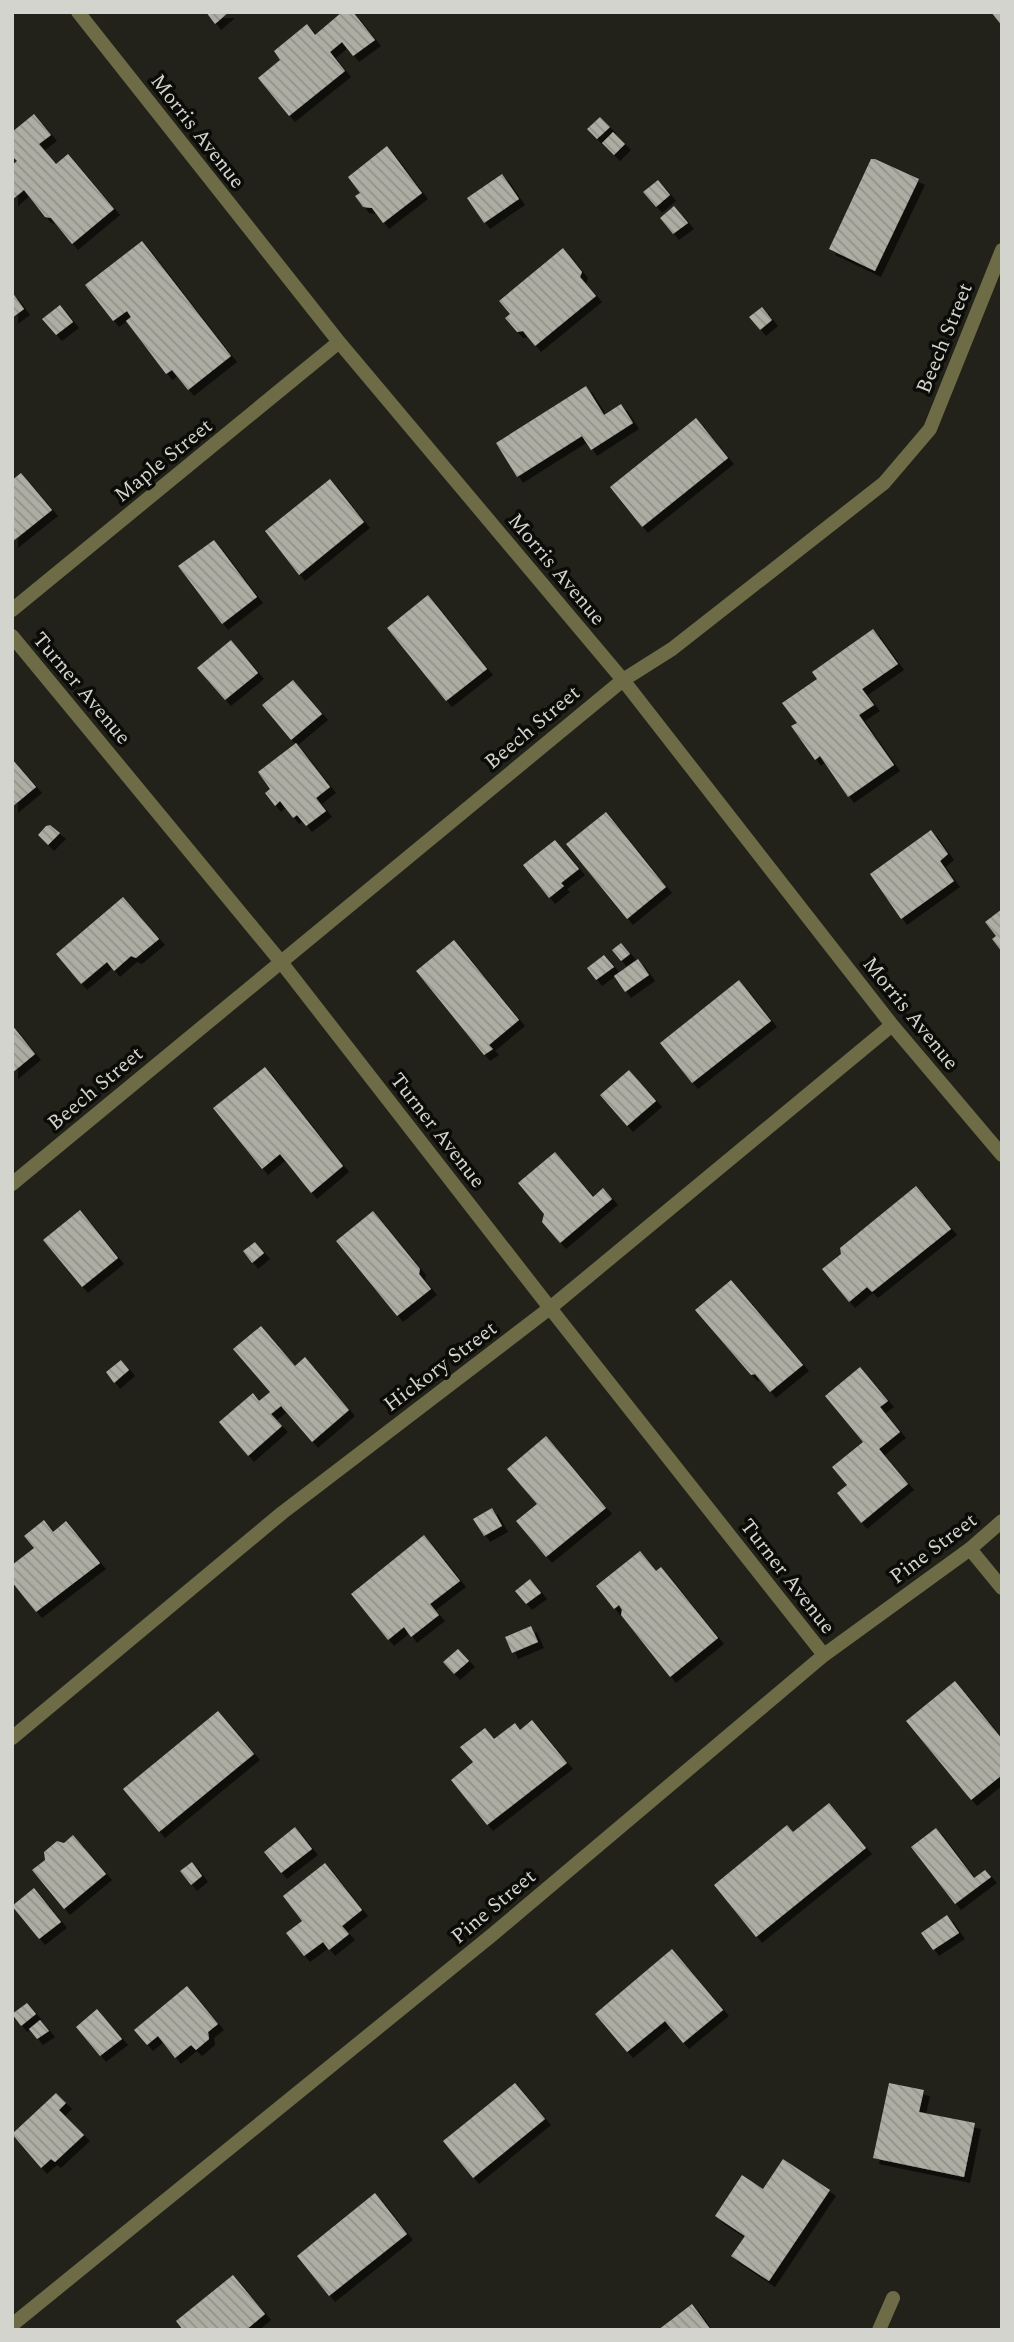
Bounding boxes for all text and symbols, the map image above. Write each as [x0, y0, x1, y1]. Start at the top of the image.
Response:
street label: Morris Avenue [142, 67, 252, 196]
street label: Beech Street [908, 278, 982, 399]
street label: Maple Street [107, 411, 220, 511]
street label: Morris Avenue [500, 506, 613, 633]
street label: Turner Avenue [24, 625, 138, 752]
street label: Beech Street [478, 678, 588, 778]
street label: Morris Avenue [854, 950, 966, 1077]
street label: Beech Street [41, 1039, 151, 1139]
street label: Turner Avenue [382, 1066, 493, 1195]
street label: Hickory Street [377, 1313, 504, 1420]
street label: Pine Street [883, 1505, 984, 1592]
street label: Turner Avenue [732, 1512, 843, 1641]
street label: Pine Street [444, 1861, 543, 1952]

